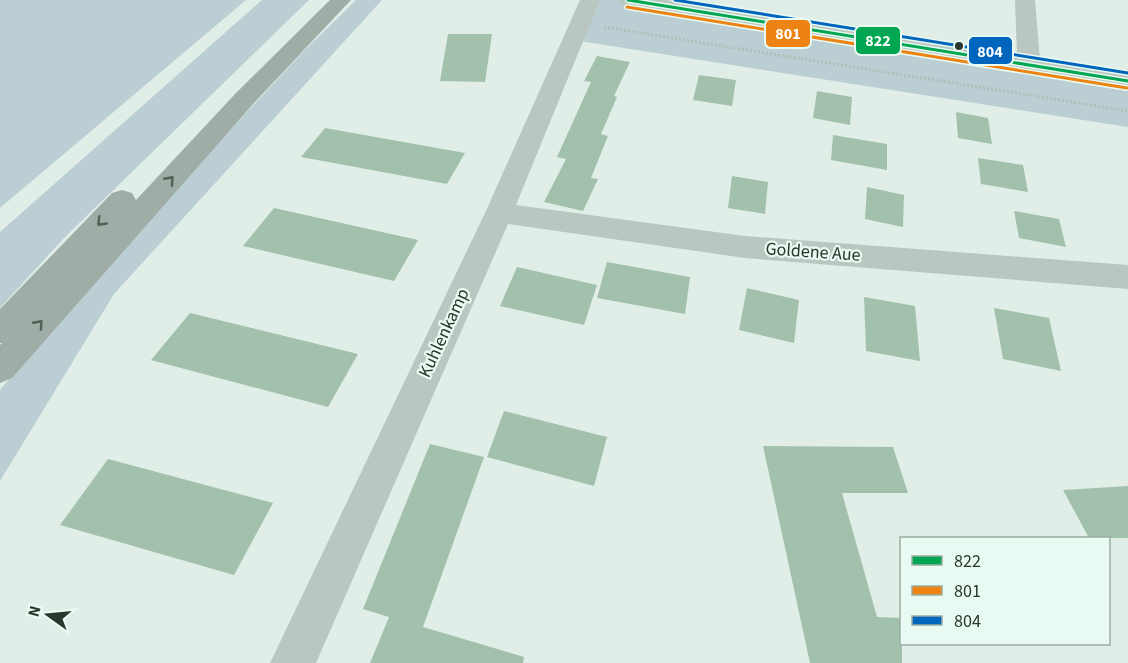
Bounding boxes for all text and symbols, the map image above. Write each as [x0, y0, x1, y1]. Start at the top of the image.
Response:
line badge: 801 [765, 19, 811, 48]
text: 801 [775, 23, 801, 45]
line badge: 822 [855, 26, 901, 55]
text: 822 [865, 30, 891, 52]
line badge: 804 [968, 36, 1013, 65]
unlabelled marker [953, 40, 965, 52]
text: 804 [977, 41, 1003, 63]
one-way arrow [163, 176, 174, 187]
one-way arrow [98, 214, 109, 225]
street label: Goldene Aue [765, 236, 861, 268]
street label: Kuhlenkamp [412, 284, 476, 382]
one-way arrow [32, 321, 43, 331]
legend [900, 537, 1110, 645]
text: 822 [954, 549, 981, 574]
text: 801 [954, 579, 981, 604]
north arrow [18, 585, 78, 645]
text: N [22, 603, 46, 619]
text: 804 [954, 609, 981, 634]

